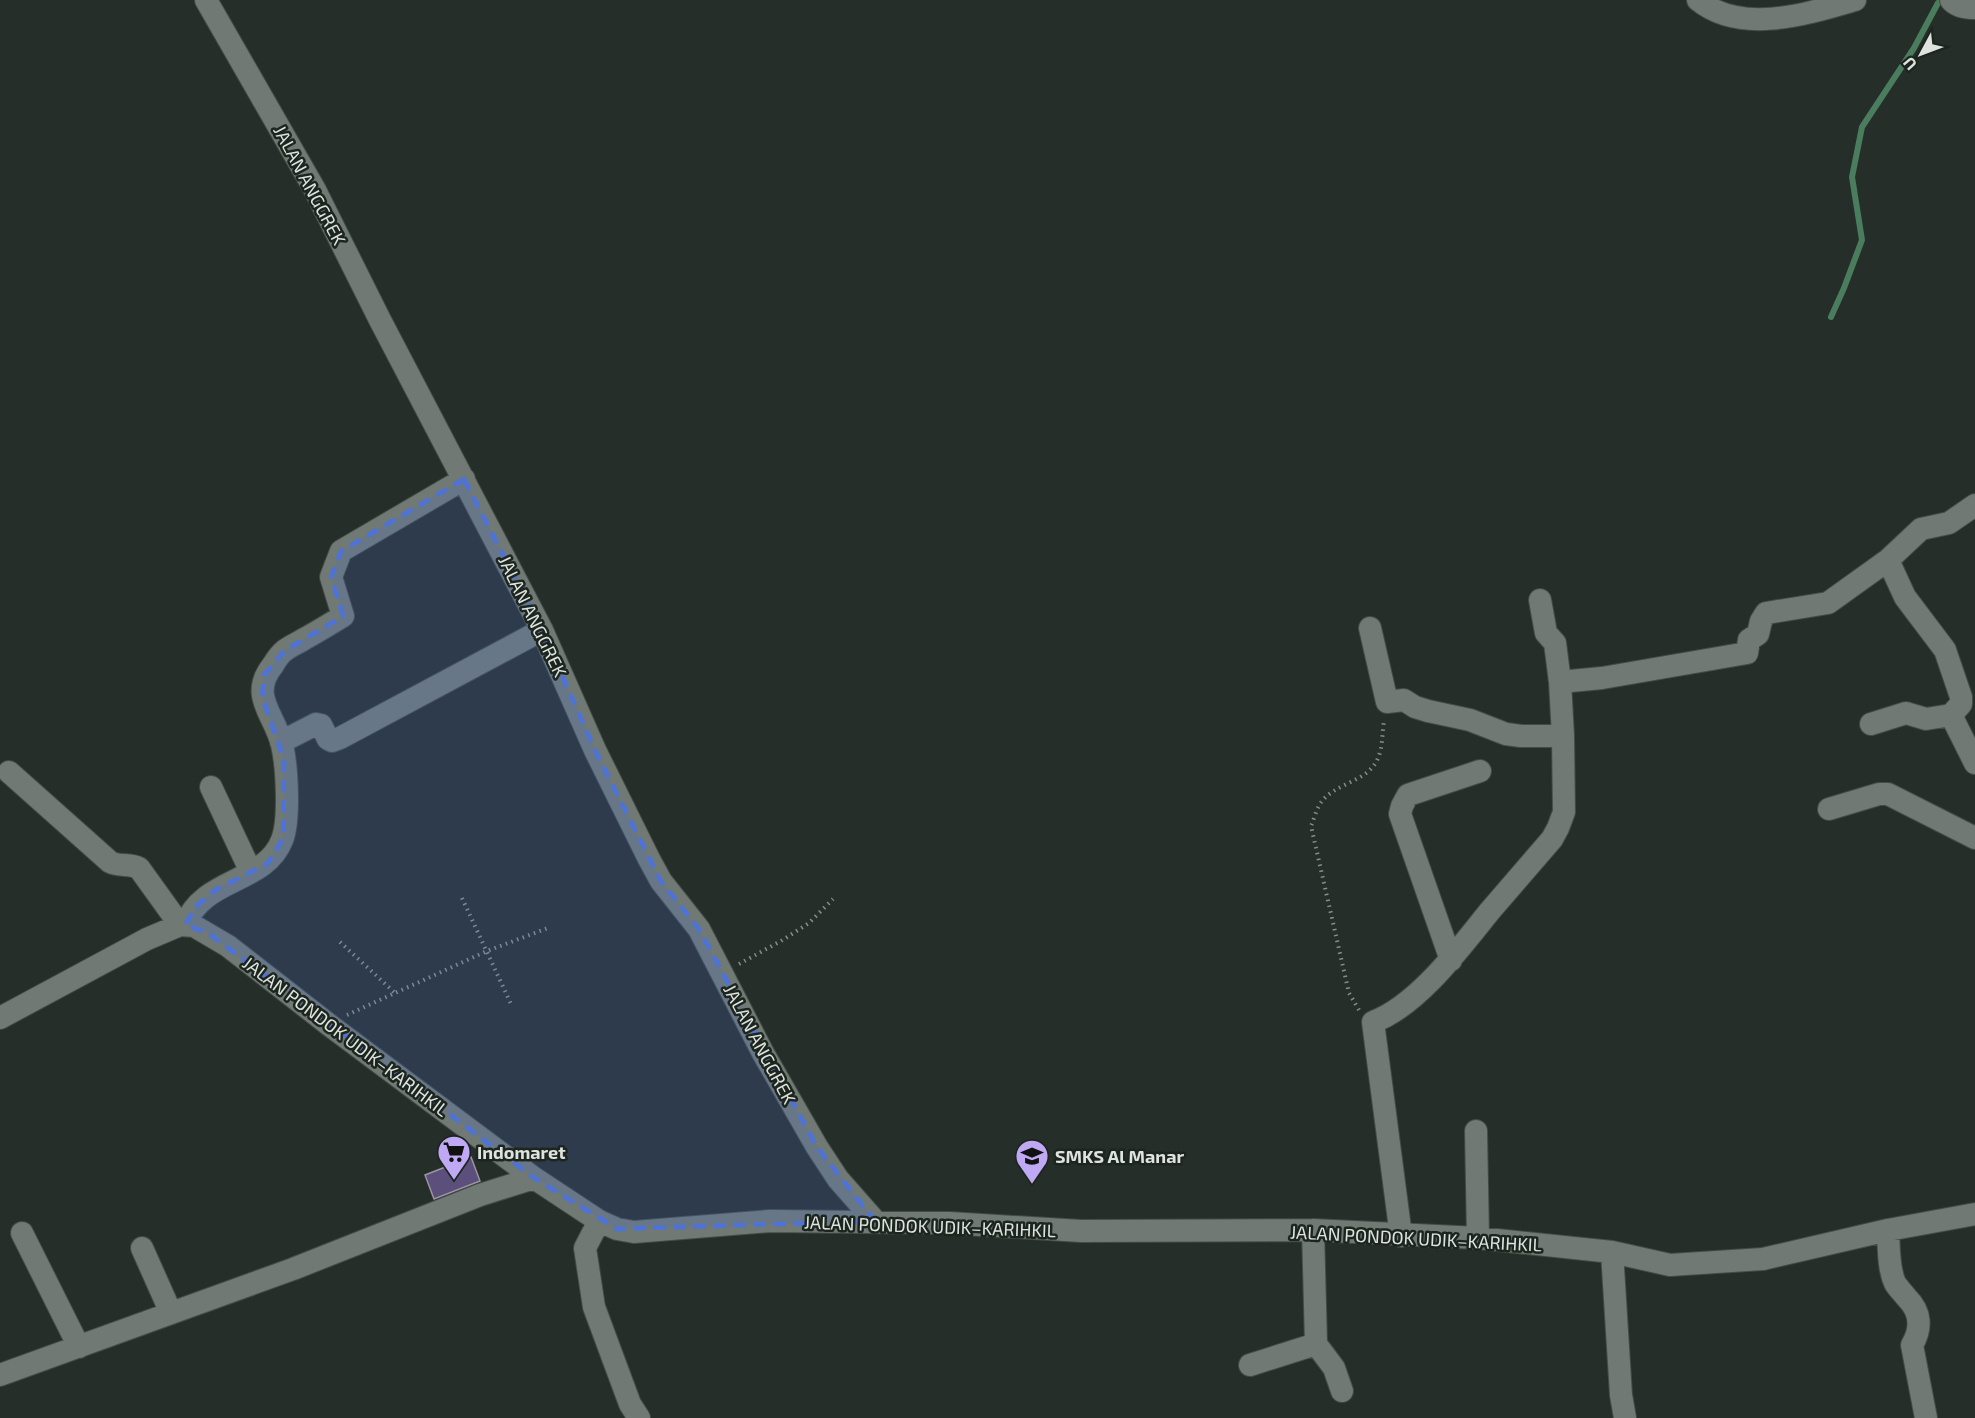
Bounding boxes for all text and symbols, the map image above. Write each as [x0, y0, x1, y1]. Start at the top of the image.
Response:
north arrow [1891, 24, 1951, 84]
text: U [1899, 54, 1920, 75]
street label: JALAN ANGGREK [269, 121, 351, 249]
street label: JALAN ANGGREK [494, 552, 572, 681]
street label: JALAN PONDOK UDIK–KARIHKIL [239, 951, 453, 1121]
street label: JALAN ANGGREK [719, 980, 801, 1108]
supermarket icon: Indomaret [436, 1134, 472, 1181]
school or university icon: SMKS Al Manar [1014, 1138, 1050, 1185]
place label: Indomaret [477, 1141, 566, 1163]
place label: SMKS Al Manar [1055, 1145, 1184, 1167]
street label: JALAN PONDOK UDIK–KARIHKIL [804, 1211, 1056, 1241]
street label: JALAN PONDOK UDIK–KARIHKIL [1290, 1220, 1542, 1256]

